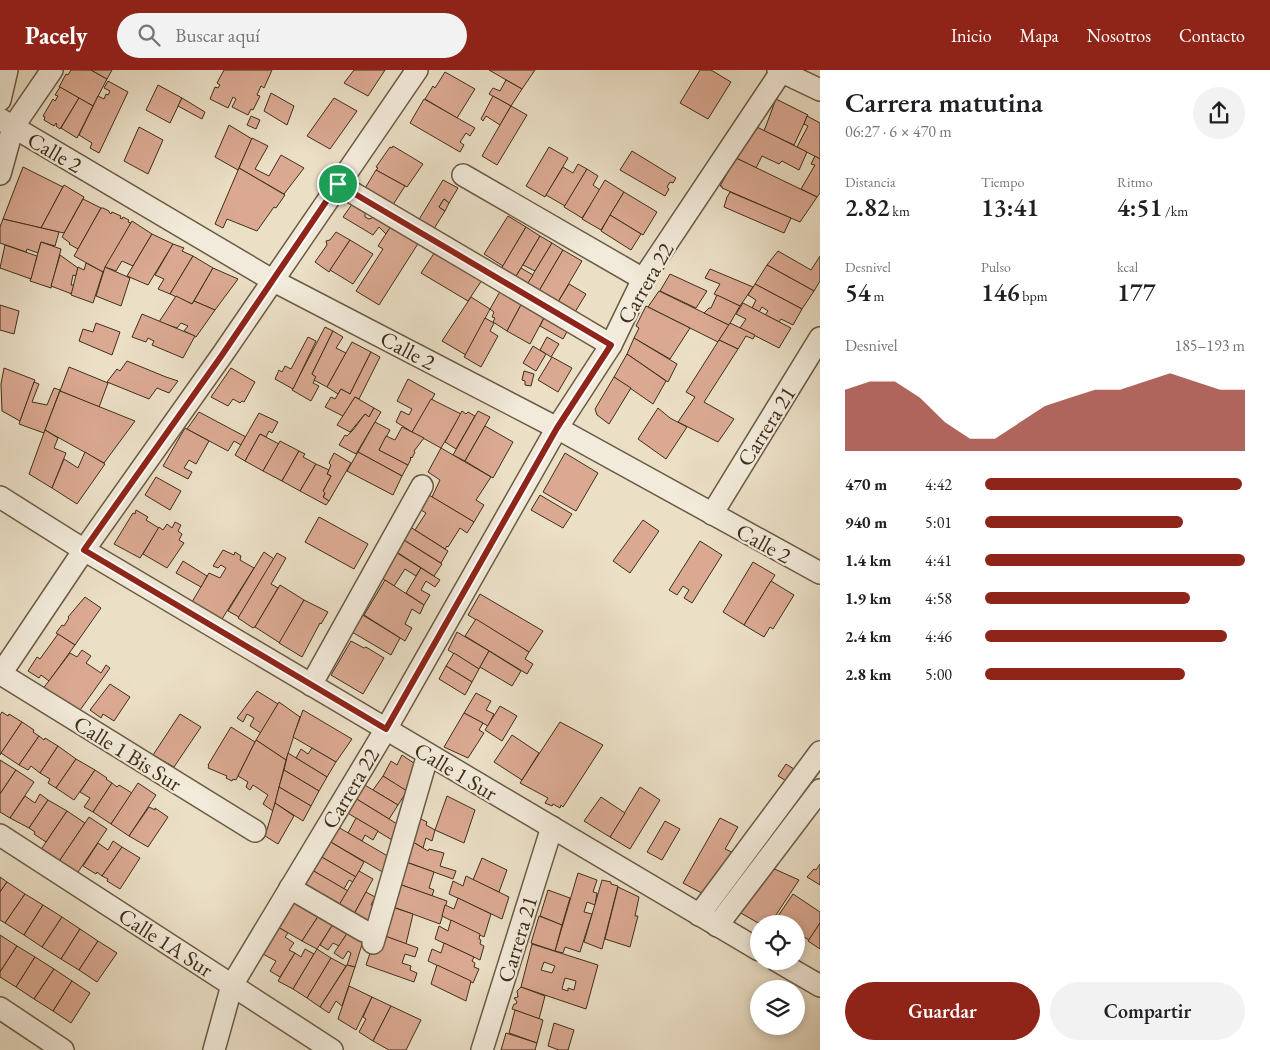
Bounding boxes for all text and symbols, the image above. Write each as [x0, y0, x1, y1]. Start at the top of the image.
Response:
search box [117, 13, 467, 58]
text: Pacely [25, 20, 87, 51]
icon: search [135, 21, 163, 49]
text: Buscar aquí [175, 23, 260, 48]
text: Inicio [951, 24, 992, 47]
text: Mapa [1020, 24, 1059, 47]
text: Nosotros [1087, 24, 1151, 47]
text: Contacto [1179, 24, 1245, 47]
text: Carrera matutina [845, 84, 1043, 120]
button: share [1193, 87, 1245, 139]
text: 06:27 · 6 × 470 m [845, 121, 952, 142]
street label: Calle 2 [22, 125, 88, 180]
pin [317, 163, 359, 205]
icon: arrive [324, 170, 352, 198]
text: Distancia [845, 173, 896, 191]
text: Tiempo [981, 173, 1024, 191]
text: Ritmo [1117, 173, 1153, 191]
text: 2.82 [845, 191, 890, 223]
text: 13:41 [981, 191, 1039, 223]
text: 4:51 [1117, 191, 1162, 223]
text: km [890, 202, 910, 220]
text: /km [1162, 202, 1188, 220]
street label: Carrera 22 [611, 237, 681, 329]
text: Desnivel [845, 258, 891, 276]
text: Pulso [981, 258, 1011, 276]
text: kcal [1117, 258, 1138, 276]
text: 54 [845, 276, 871, 308]
text: 146 [981, 276, 1019, 308]
text: 177 [1117, 276, 1155, 308]
text: m [871, 287, 884, 305]
text: bpm [1019, 287, 1048, 305]
street label: Calle 2 [375, 324, 441, 377]
text: Desnivel [845, 335, 898, 356]
text: 185–193 m [1174, 335, 1245, 356]
street label: Carrera 21 [730, 381, 802, 472]
text: 470 m [845, 474, 887, 495]
text: 4:42 [925, 474, 952, 495]
text: 940 m [845, 512, 887, 533]
text: 5:01 [925, 512, 952, 533]
street label: Calle 2 [731, 517, 797, 571]
text: 1.4 km [845, 550, 891, 571]
text: 4:41 [925, 550, 952, 571]
text: 1.9 km [845, 588, 891, 609]
text: 4:58 [925, 588, 952, 609]
text: 2.4 km [845, 626, 891, 647]
text: 4:46 [925, 626, 952, 647]
text: 2.8 km [845, 664, 891, 685]
text: 5:00 [925, 664, 952, 685]
street label: Calle 1 Bis Sur [68, 709, 188, 798]
street label: Calle 1 Sur [409, 735, 503, 808]
street label: Carrera 22 [315, 742, 386, 834]
street label: Carrera 21 [491, 892, 544, 986]
street label: Calle 1A Sur [113, 901, 219, 984]
map controls [750, 915, 805, 1035]
button: locate [750, 915, 805, 970]
button: layers [750, 980, 805, 1035]
button: Guardar [845, 982, 1040, 1040]
button: Compartir [1050, 982, 1245, 1040]

